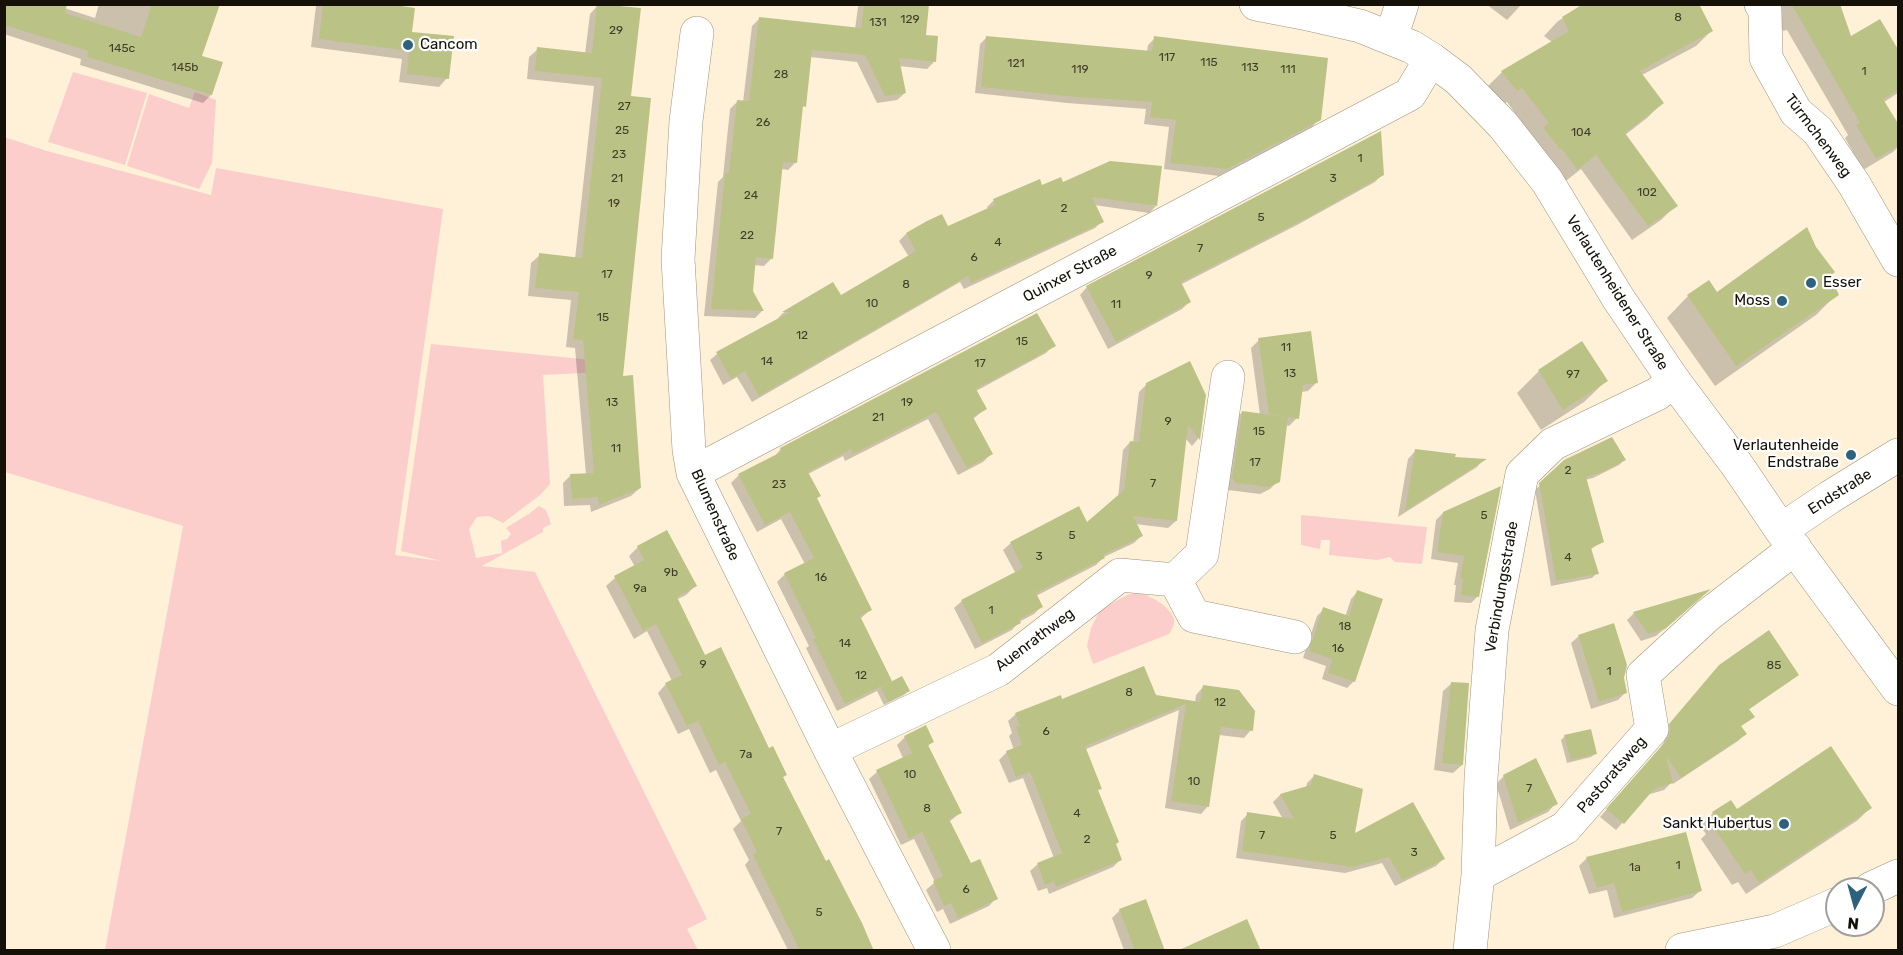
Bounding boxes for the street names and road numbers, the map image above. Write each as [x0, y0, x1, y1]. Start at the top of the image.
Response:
street label: Türmchenweg [1781, 91, 1855, 181]
street label: Verlautenheidener Straße [1562, 212, 1672, 374]
street label: Quinxer Straße [1020, 242, 1120, 306]
street label: Endstraße [1805, 465, 1875, 519]
street label: Blumenstraße [687, 467, 743, 563]
street label: Verbindungsstraße [1482, 520, 1522, 654]
street label: Auenrathweg [992, 604, 1078, 676]
street label: Pastoratsweg [1574, 733, 1650, 817]

